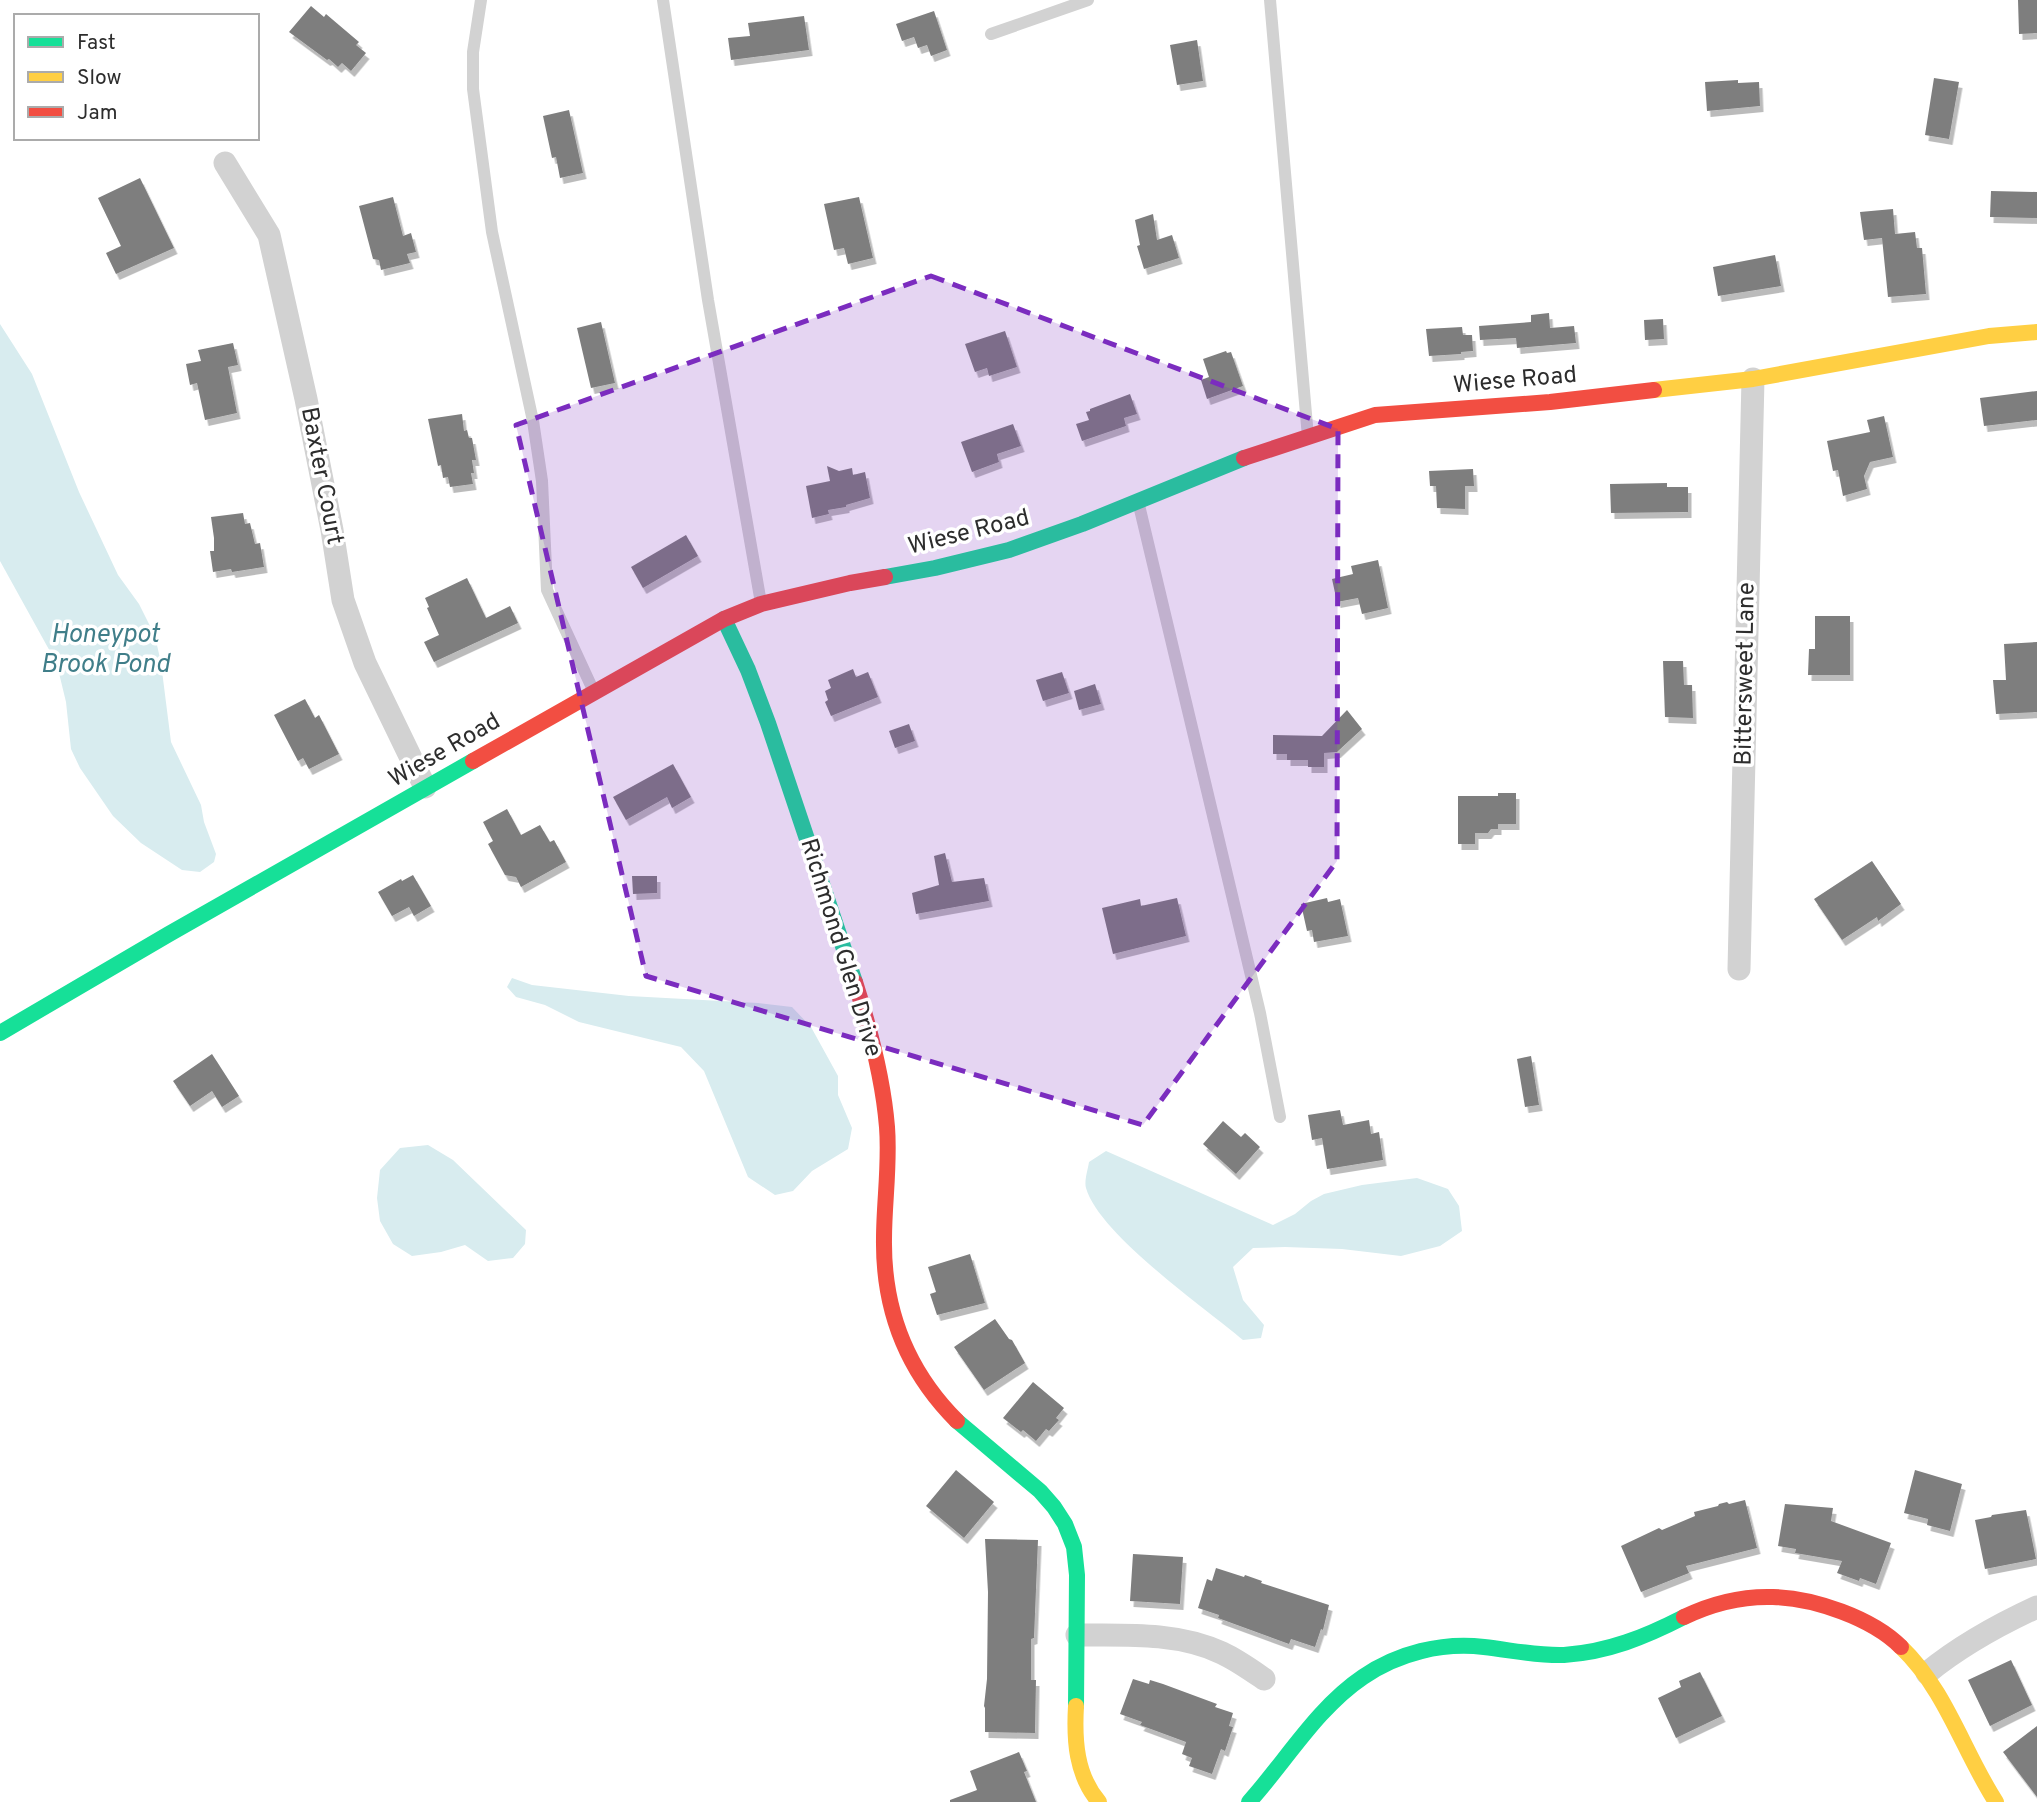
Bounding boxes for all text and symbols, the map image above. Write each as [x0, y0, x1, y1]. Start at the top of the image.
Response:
legend [14, 14, 259, 140]
text: Fast [77, 30, 116, 57]
text: Slow [77, 65, 122, 92]
text: Jam [77, 100, 118, 127]
street label: Wiese Road [1452, 361, 1578, 401]
street label: Baxter Court [293, 405, 349, 547]
street label: Wiese Road [905, 503, 1033, 563]
street label: Bittersweet Lane [1729, 582, 1763, 766]
water label: Honeypot Brook Pond [40, 619, 171, 682]
street label: Wiese Road [384, 707, 506, 795]
street label: Richmond Glen Drive [792, 835, 888, 1061]

